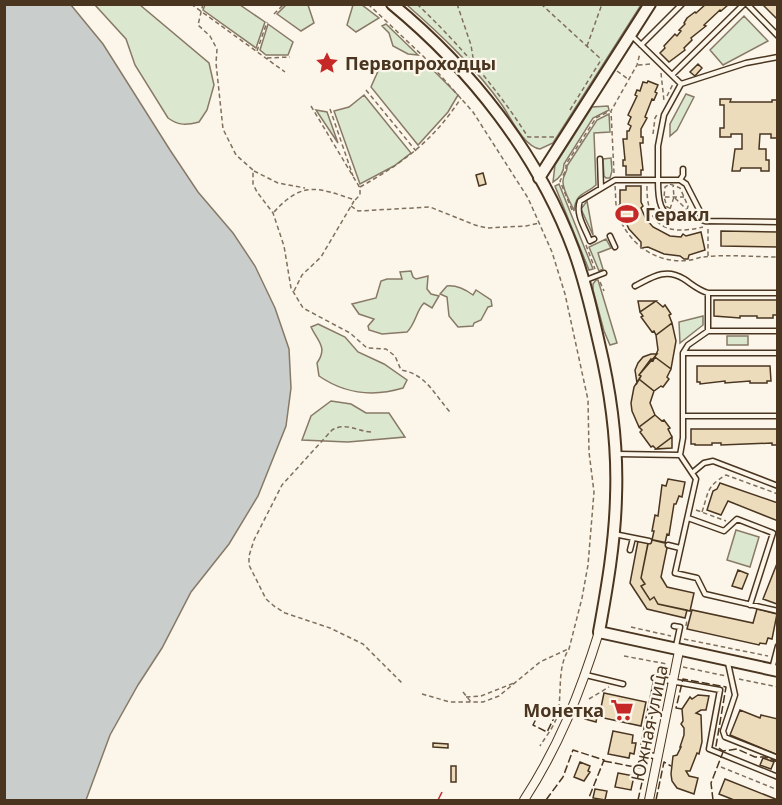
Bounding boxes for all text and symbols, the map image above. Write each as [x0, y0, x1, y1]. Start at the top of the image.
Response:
place icon: Первопроходцы [314, 50, 340, 76]
place label: Первопроходцы [345, 51, 496, 75]
sports icon: Геракл [614, 201, 640, 227]
place label: Геракл [645, 202, 709, 226]
street label: Южная улица [625, 663, 673, 783]
supermarket icon: Монетка [609, 697, 635, 723]
place label: Монетка [523, 698, 604, 722]

